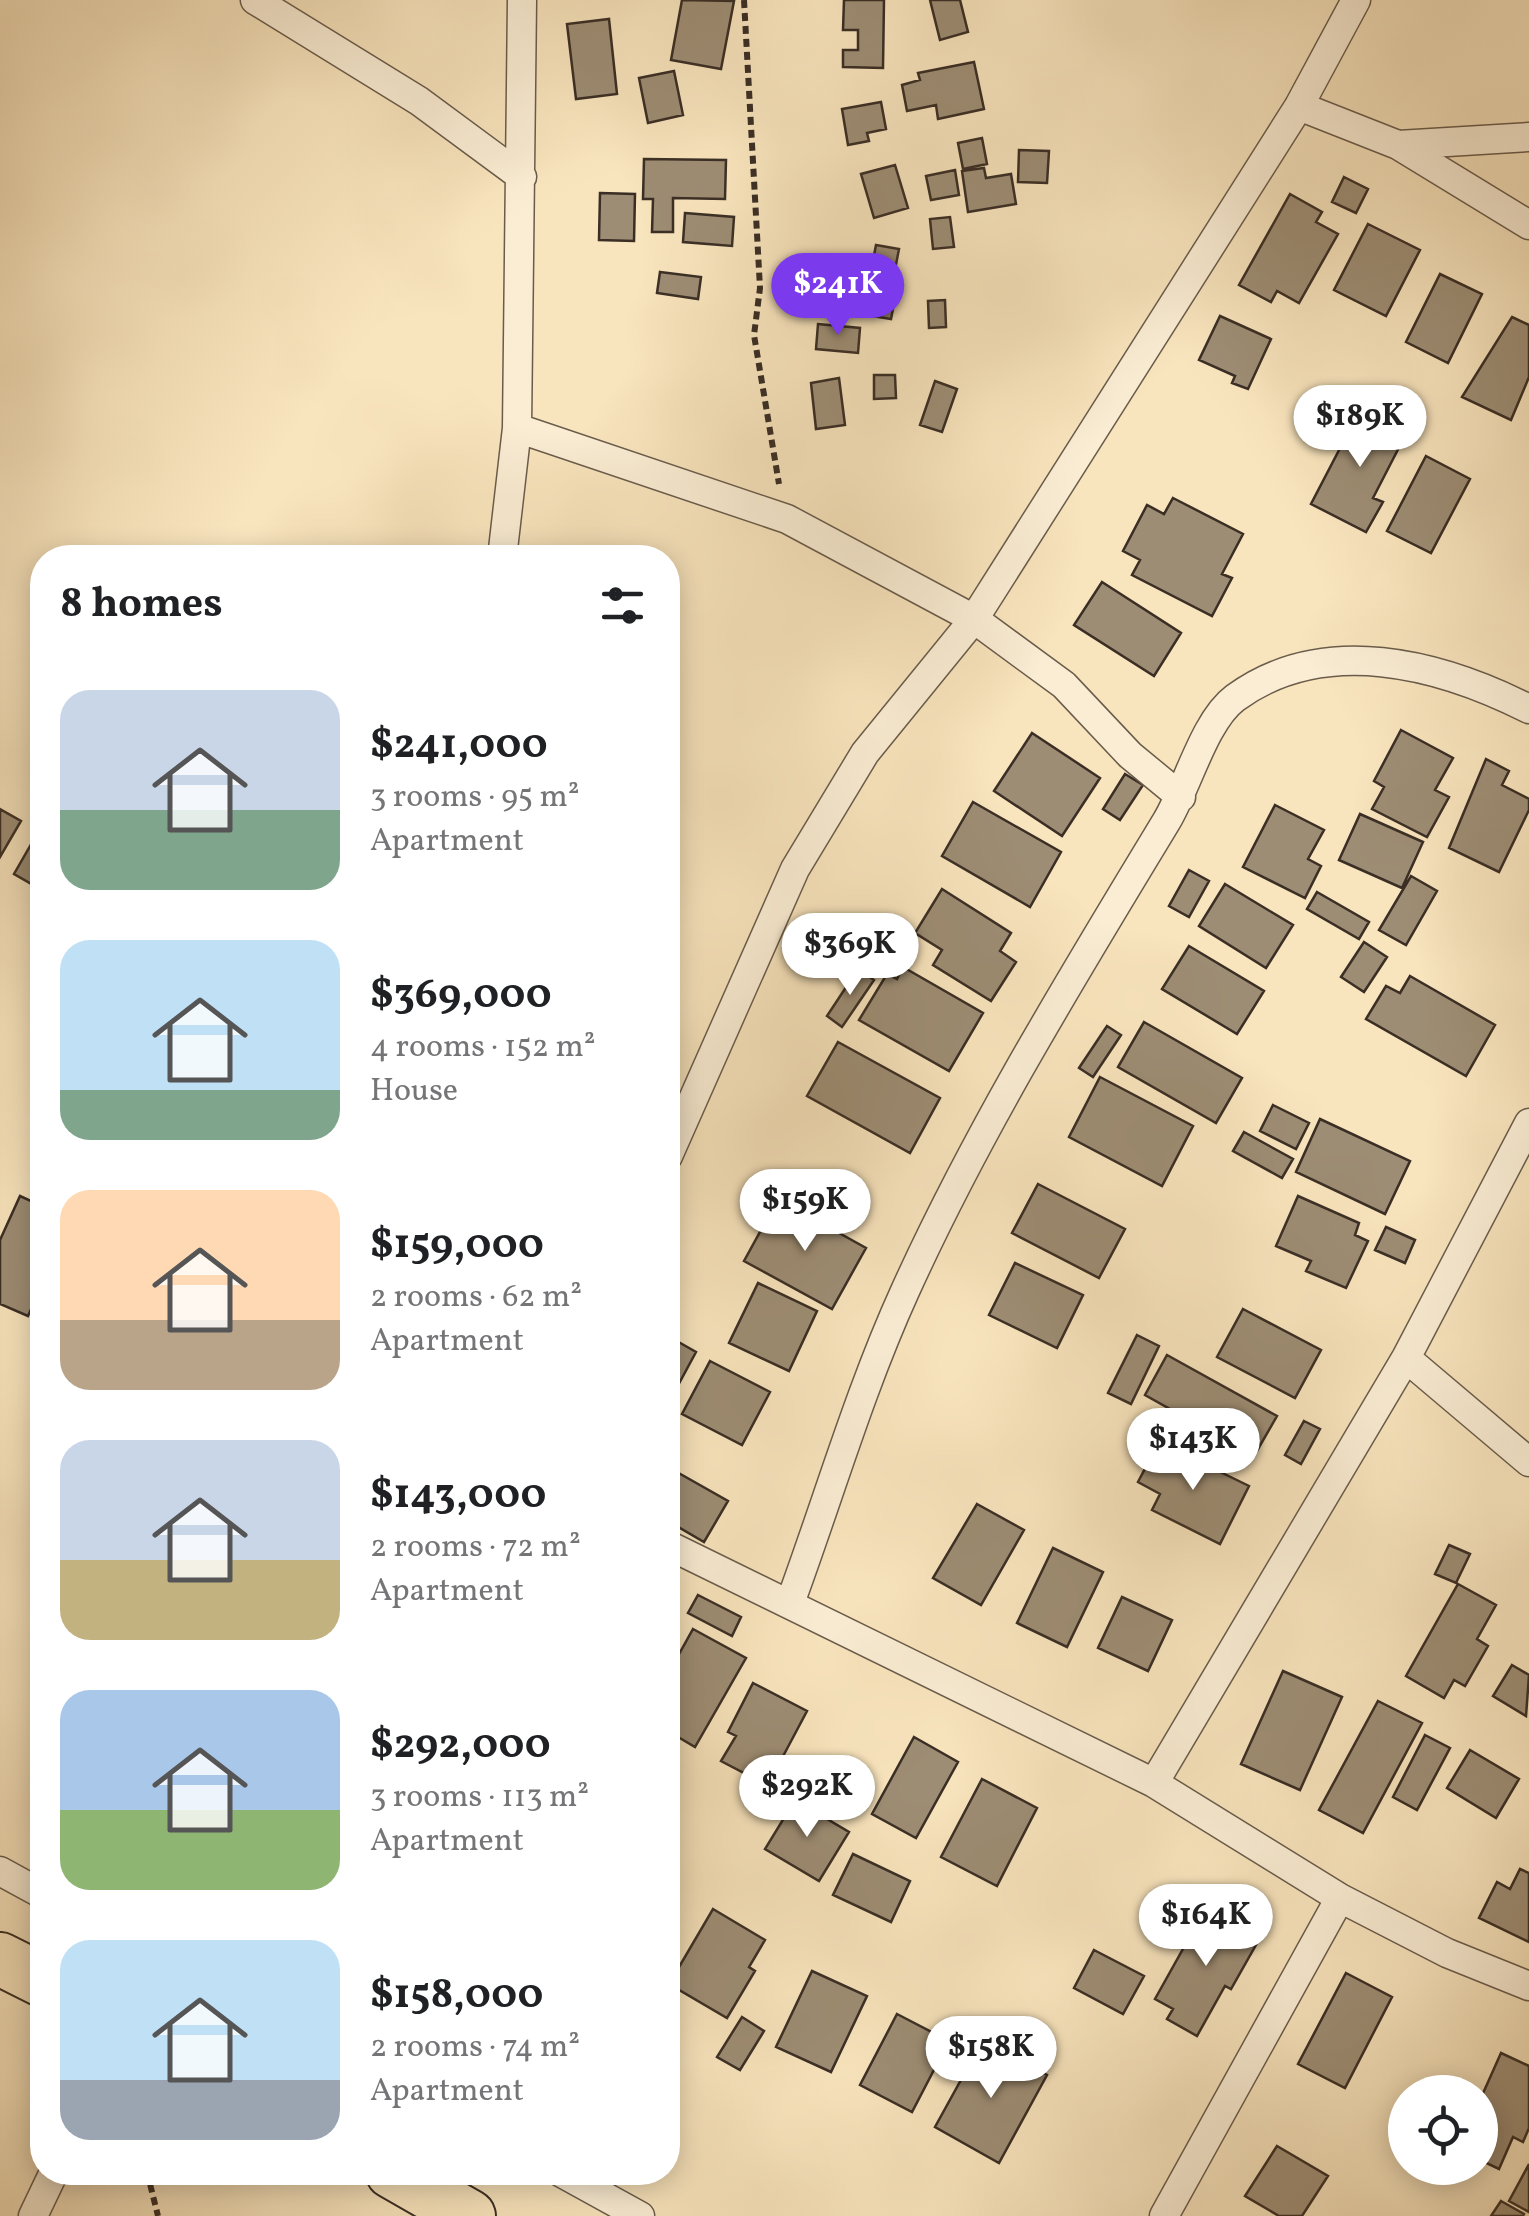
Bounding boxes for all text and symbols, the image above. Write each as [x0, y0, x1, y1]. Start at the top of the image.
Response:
pin: $241K [768, 253, 908, 338]
text: $241K [793, 263, 883, 307]
pin: $189K [1290, 385, 1430, 470]
text: $189K [1316, 395, 1405, 439]
text: 8 homes [60, 576, 223, 635]
icon: filters [595, 578, 650, 633]
text: $241,000 [370, 717, 548, 776]
icon: home [140, 730, 260, 850]
text: 3 rooms · 95 m² [370, 776, 580, 820]
text: Apartment [370, 820, 524, 864]
pin: $369K [780, 913, 920, 998]
text: $369K [804, 923, 896, 967]
text: $369,000 [370, 967, 552, 1026]
icon: home [140, 980, 260, 1100]
text: 4 rooms · 152 m² [370, 1026, 596, 1070]
text: House [370, 1070, 458, 1114]
pin: $159K [735, 1169, 875, 1254]
text: $159K [762, 1179, 848, 1223]
text: $159,000 [370, 1217, 544, 1276]
icon: home [140, 1230, 260, 1350]
text: 2 rooms · 62 m² [370, 1276, 582, 1320]
text: Apartment [370, 1320, 524, 1364]
pin: $143K [1123, 1408, 1263, 1493]
text: $143K [1149, 1418, 1237, 1462]
text: $143,000 [370, 1467, 546, 1526]
icon: home [140, 1480, 260, 1600]
text: 2 rooms · 72 m² [370, 1526, 581, 1570]
text: Apartment [370, 1570, 524, 1614]
text: $292,000 [370, 1717, 551, 1776]
icon: home [140, 1730, 260, 1850]
pin: $292K [737, 1755, 877, 1840]
text: $292K [761, 1765, 853, 1809]
text: 3 rooms · 113 m² [370, 1776, 589, 1820]
text: Apartment [370, 1820, 524, 1864]
pin: $164K [1136, 1884, 1276, 1969]
text: $164K [1161, 1894, 1251, 1938]
text: $158,000 [370, 1967, 543, 2026]
icon: home [140, 1980, 260, 2100]
pin: $158K [921, 2016, 1061, 2101]
text: 2 rooms · 74 m² [370, 2026, 580, 2070]
text: $158K [948, 2026, 1034, 2070]
text: Apartment [370, 2070, 524, 2114]
map controls [1388, 2075, 1498, 2185]
button: locate [1388, 2075, 1498, 2185]

